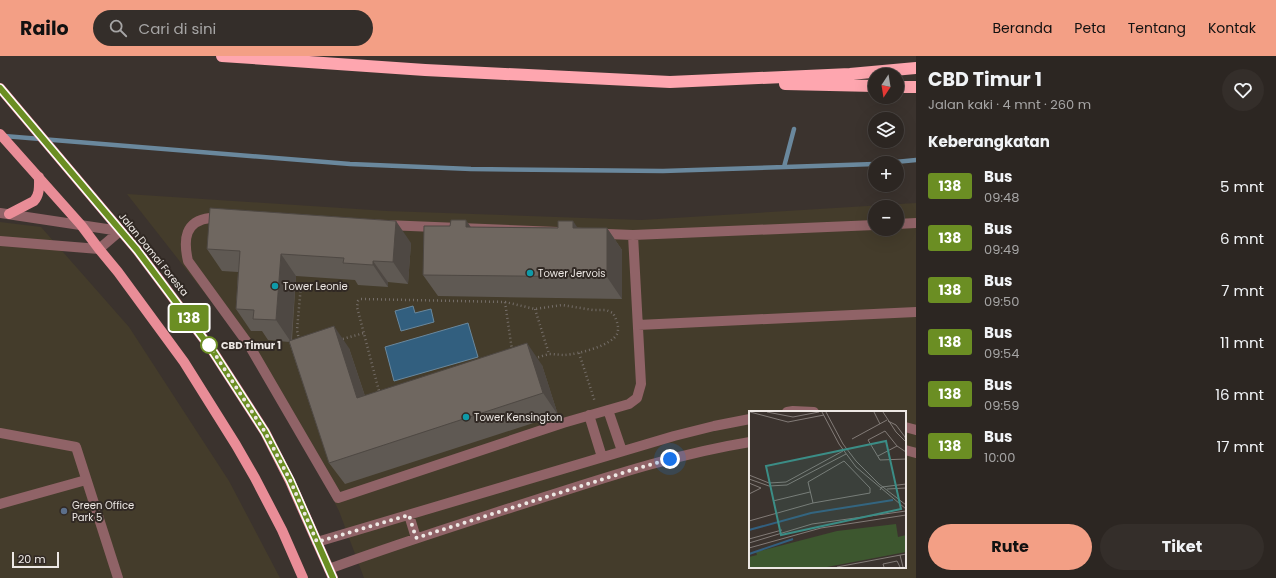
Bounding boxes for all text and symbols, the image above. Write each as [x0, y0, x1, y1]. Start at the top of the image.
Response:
search box [93, 10, 373, 46]
text: Railo [20, 15, 69, 42]
icon: search [107, 17, 129, 39]
text: Cari di sini [139, 18, 216, 39]
text: Beranda [993, 18, 1052, 38]
text: Peta [1074, 18, 1106, 38]
text: Tentang [1128, 18, 1186, 38]
text: Kontak [1208, 18, 1256, 38]
text: CBD Timur 1 [928, 66, 1042, 93]
north arrow [868, 68, 904, 104]
map controls [868, 68, 904, 236]
button: heart [1222, 69, 1264, 111]
text: Jalan kaki · 4 mnt · 260 m [928, 95, 1091, 114]
button: layers [868, 112, 904, 148]
text: Keberangkatan [928, 131, 1050, 152]
button: + [868, 156, 904, 192]
text: Bus [984, 166, 1012, 187]
text: 138 [939, 176, 961, 196]
text: 5 mnt [1220, 176, 1264, 197]
text: 09:48 [984, 188, 1020, 207]
button: − [868, 200, 904, 236]
street label: Jalan Damai Foresta [115, 209, 192, 299]
text: Bus [984, 218, 1012, 239]
text: 138 [939, 228, 961, 248]
text: 6 mnt [1220, 228, 1264, 249]
text: 09:49 [984, 240, 1020, 259]
place label: Tower Jervois [538, 266, 606, 281]
marker: Tower Jervois [525, 268, 535, 278]
text: Bus [984, 270, 1012, 291]
place label: Tower Leonie [283, 279, 348, 294]
text: 138 [939, 280, 961, 300]
text: 7 mnt [1221, 280, 1264, 301]
marker: Tower Leonie [270, 281, 280, 291]
text: 09:50 [984, 292, 1019, 311]
line badge: 138 [166, 305, 212, 331]
text: 138 [178, 308, 200, 328]
text: Bus [984, 322, 1012, 343]
text: 138 [939, 332, 961, 352]
text: 11 mnt [1220, 332, 1264, 353]
marker: CBD Timur 1 [200, 336, 218, 354]
place label: CBD Timur 1 [221, 338, 281, 353]
text: 09:54 [984, 344, 1019, 363]
text: Bus [984, 374, 1012, 395]
text: 138 [939, 384, 961, 404]
text: 16 mnt [1215, 384, 1264, 405]
text: 09:59 [984, 396, 1019, 415]
place label: Tower Kensington [474, 410, 562, 425]
inset map [749, 411, 906, 568]
marker: Tower Kensington [461, 412, 471, 422]
text: Bus [984, 426, 1012, 447]
text: 138 [939, 436, 961, 456]
text: 17 mnt [1216, 436, 1264, 457]
text: 10:00 [984, 448, 1015, 467]
your location [660, 449, 680, 469]
place label: Green Office Park 5 [72, 498, 134, 525]
marker: Green Office Park 5 [59, 506, 69, 516]
button: Rute [928, 524, 1092, 570]
button: Tiket [1100, 524, 1264, 570]
scale bar [12, 550, 59, 569]
text: 20 m [18, 551, 46, 567]

